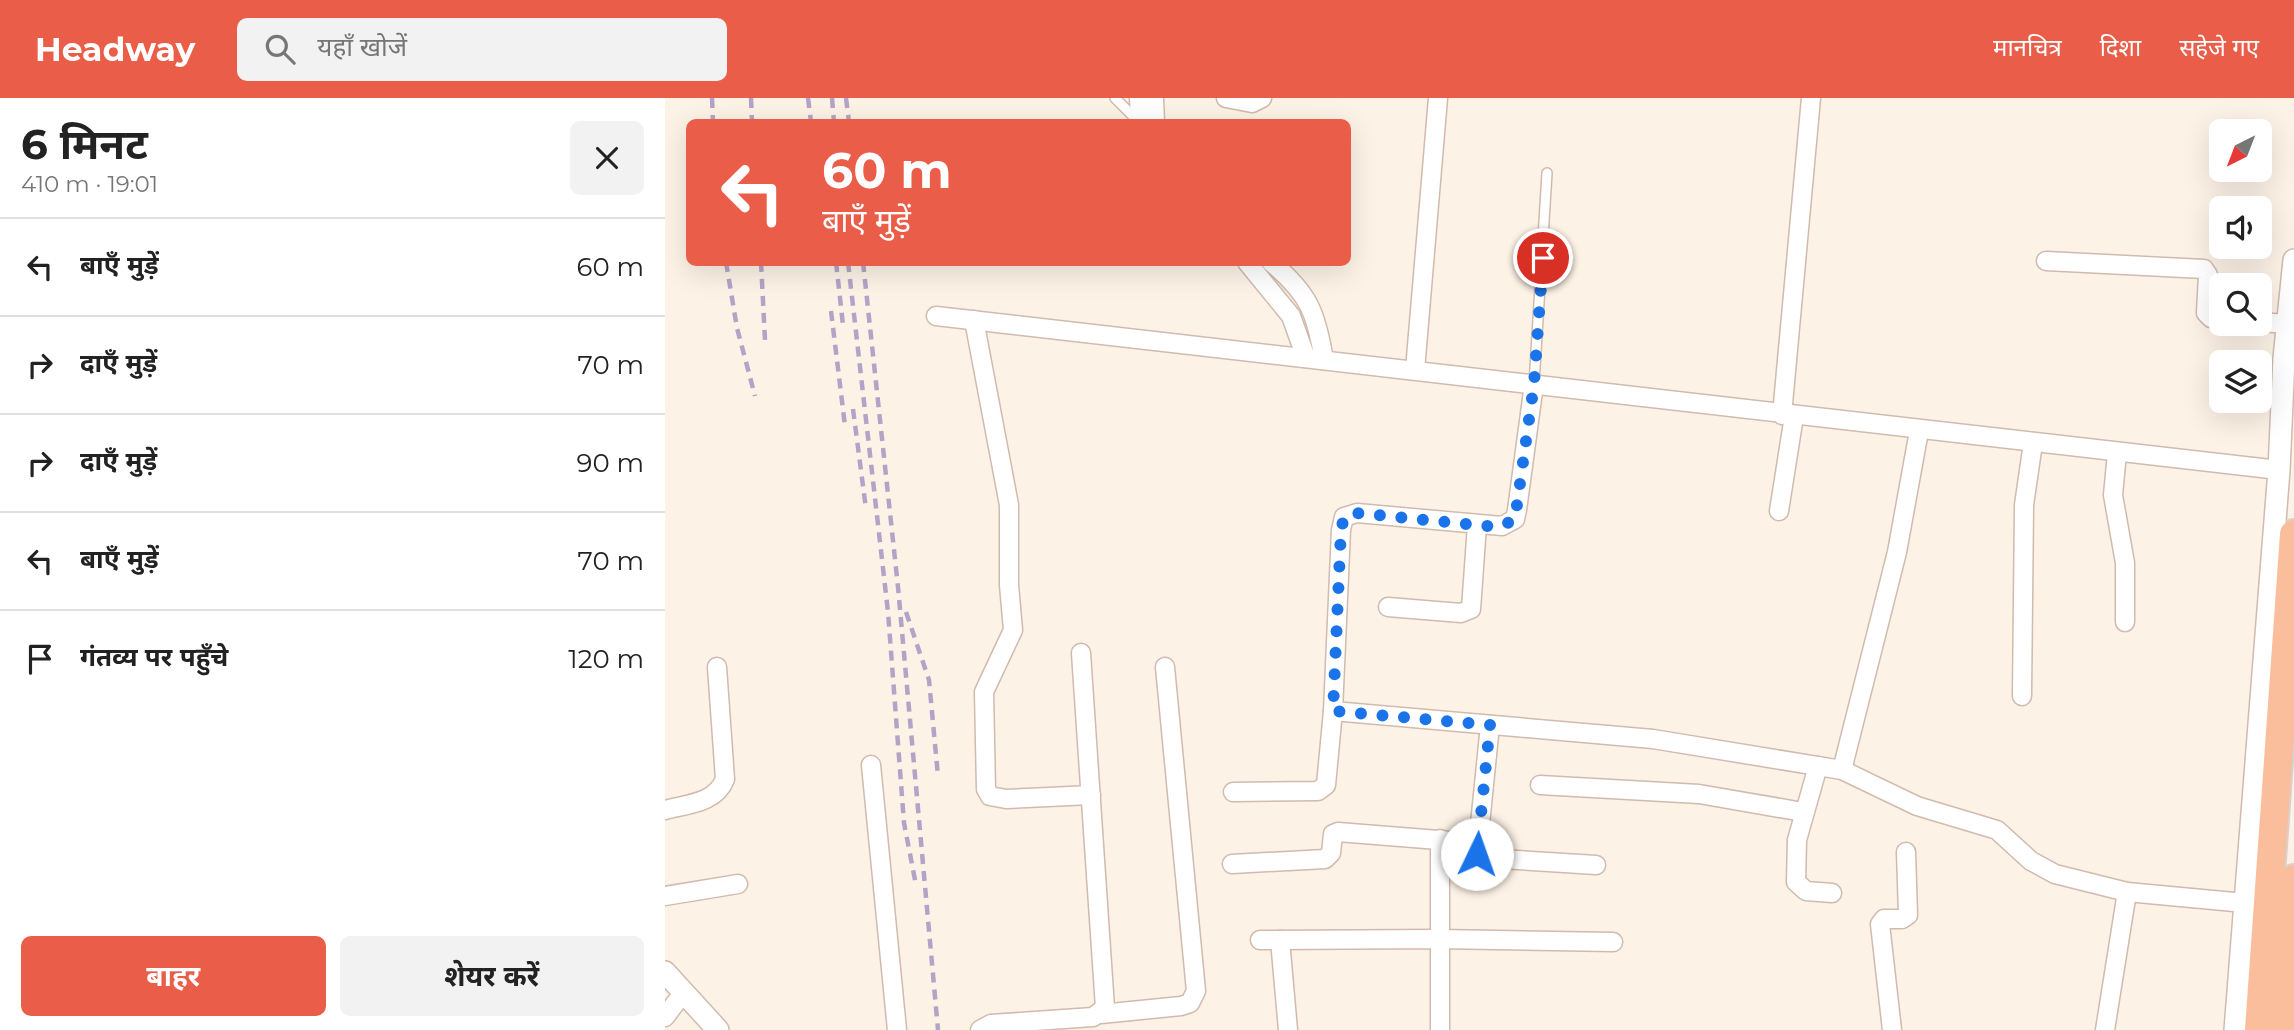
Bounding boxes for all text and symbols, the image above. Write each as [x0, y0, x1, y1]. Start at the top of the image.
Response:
search box [237, 18, 727, 81]
text: Headway [35, 29, 195, 69]
icon: search [261, 30, 299, 68]
text: यहाँ खोजें [317, 31, 407, 63]
text: मानचित्र [1993, 33, 2062, 62]
text: दिशा [2100, 33, 2141, 62]
text: सहेजे गए [2179, 33, 2259, 62]
text: 6 मिनट [21, 118, 148, 170]
north arrow [2209, 119, 2271, 182]
map controls [2209, 119, 2272, 413]
button: close [570, 121, 644, 195]
text: 60 m [822, 141, 952, 200]
icon: left [707, 147, 798, 238]
text: 410 m · 19:01 [21, 170, 158, 198]
button: sound [2209, 196, 2272, 259]
text: बाएँ मुड़ें [822, 201, 911, 240]
pin [1513, 228, 1573, 288]
icon: arrive [1524, 239, 1562, 277]
icon: left [21, 248, 59, 286]
text: बाएँ मुड़ें [80, 249, 159, 281]
text: 60 m [577, 251, 644, 283]
button: search [2209, 273, 2272, 336]
icon: right [21, 346, 59, 384]
text: दाएँ मुड़ें [80, 347, 157, 379]
text: 70 m [578, 349, 644, 381]
button: layers [2209, 350, 2272, 413]
icon: right [21, 444, 59, 482]
text: दाएँ मुड़ें [80, 445, 157, 477]
text: 90 m [577, 447, 644, 479]
icon: left [21, 542, 59, 580]
text: बाएँ मुड़ें [80, 543, 159, 575]
text: 70 m [578, 545, 644, 577]
icon: arrive [21, 640, 59, 678]
text: गंतव्य पर पहुँचे [80, 641, 228, 673]
text: 120 m [568, 643, 644, 675]
position arrow [1440, 817, 1514, 891]
button: बाहर [21, 936, 326, 1016]
button: शेयर करें [340, 936, 644, 1016]

